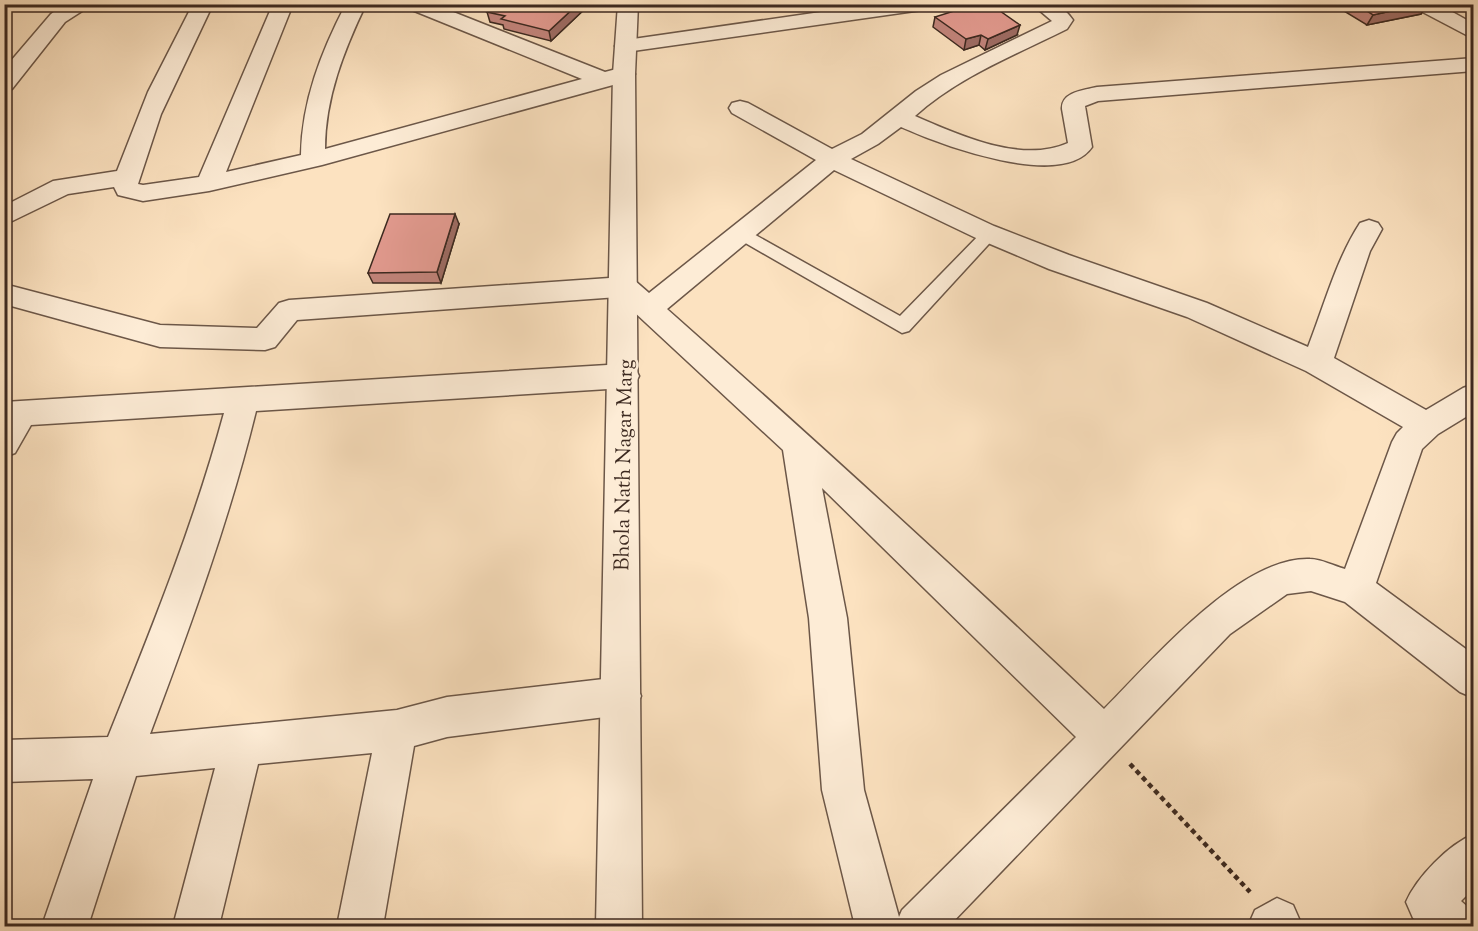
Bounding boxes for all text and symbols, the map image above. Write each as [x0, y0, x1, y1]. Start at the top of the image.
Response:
street label: Bhola Nath Nagar Marg [608, 359, 642, 571]

